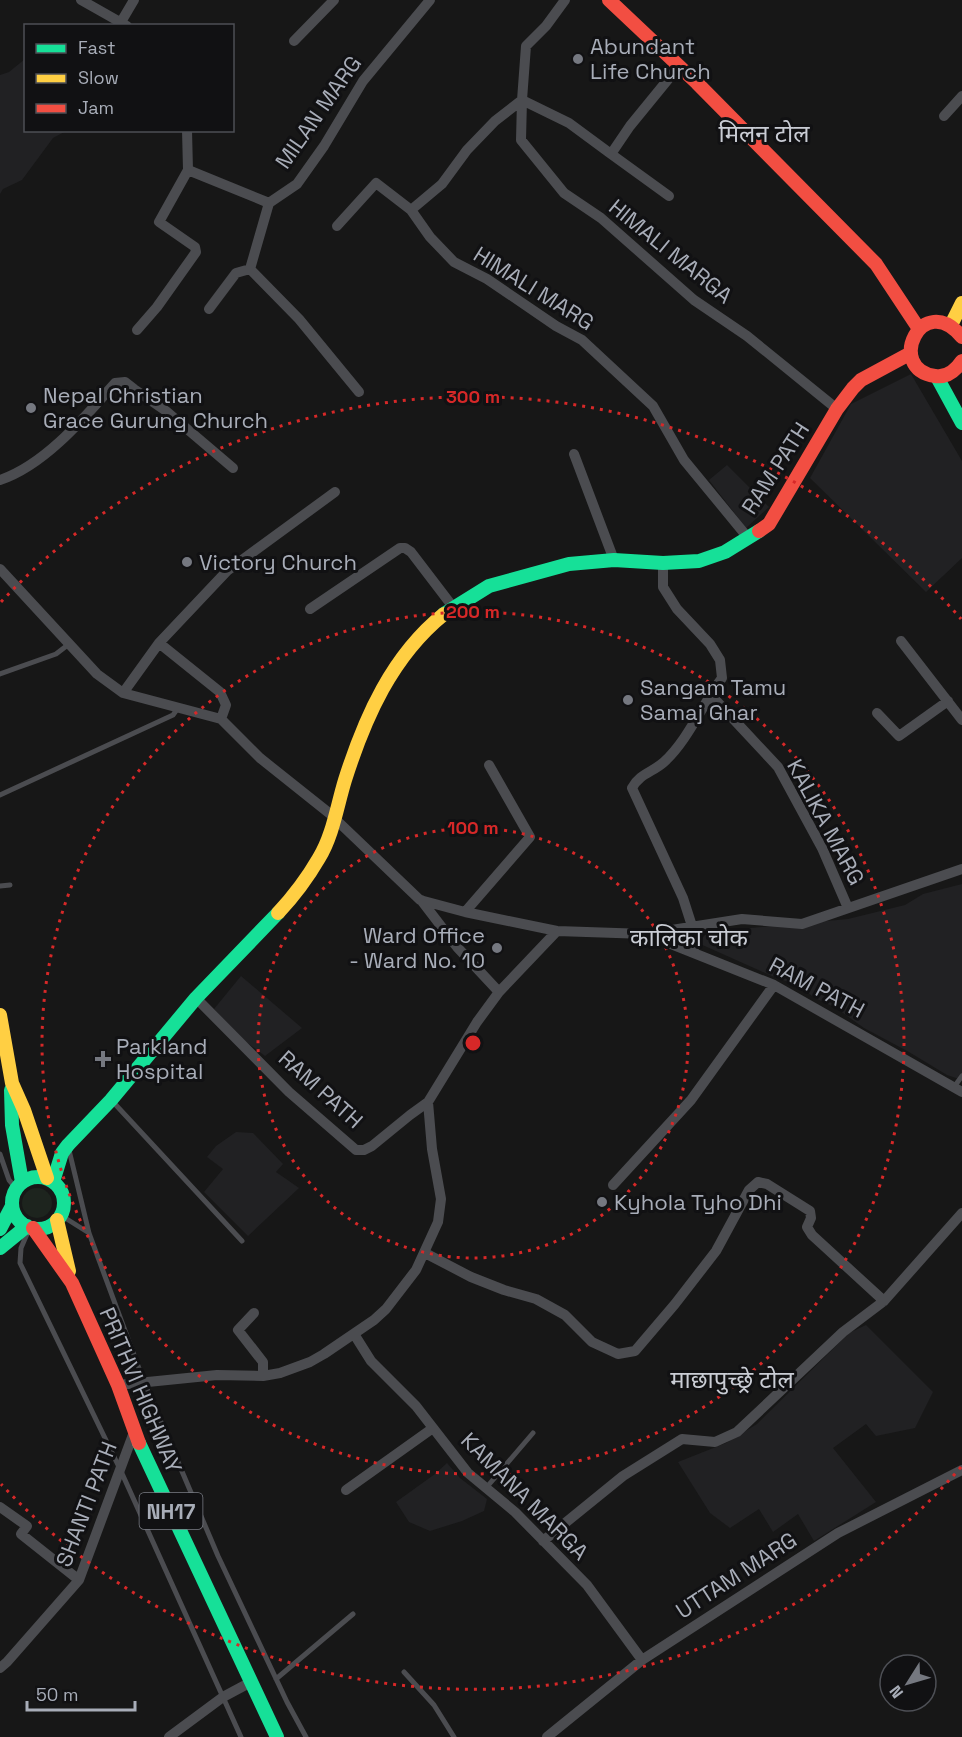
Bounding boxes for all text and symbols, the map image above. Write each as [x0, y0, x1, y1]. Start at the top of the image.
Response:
legend [24, 24, 234, 132]
place label: Abundant Life Church [590, 32, 711, 85]
text: Fast [78, 36, 115, 59]
street label: MILAN MARG [269, 50, 367, 174]
marker: Abundant Life Church [571, 52, 585, 66]
text: Slow [78, 66, 119, 89]
text: Jam [78, 96, 114, 119]
district label: मिलन टोल [719, 118, 810, 149]
street label: HIMALI MARGA [604, 193, 739, 309]
street label: HIMALI MARG [468, 240, 600, 336]
place label: Nepal Christian Grace Gurung Church [43, 381, 268, 434]
text: 300 m [446, 385, 500, 408]
marker: Nepal Christian Grace Gurung Church [24, 401, 38, 415]
street label: RAM PATH [735, 417, 815, 519]
place label: Victory Church [199, 548, 357, 576]
marker: Victory Church [180, 555, 194, 569]
text: 200 m [446, 600, 500, 623]
place label: Sangam Tamu Samaj Ghar [640, 673, 786, 726]
marker: Sangam Tamu Samaj Ghar [621, 693, 635, 707]
street label: KALIKA MARG [781, 754, 871, 890]
text: 100 m [447, 816, 499, 839]
place label: Ward Office - Ward No. 10 [349, 921, 485, 974]
district label: कालिका चोक [630, 922, 748, 953]
marker: Ward Office - Ward No. 10 [490, 941, 504, 955]
street label: RAM PATH [765, 950, 869, 1024]
place label: Parkland Hospital [116, 1032, 207, 1085]
centre of rings [463, 1033, 483, 1053]
street label: RAM PATH [273, 1044, 369, 1134]
marker: Parkland Hospital [94, 1050, 112, 1068]
place label: Kyhola Tyho Dhi [614, 1188, 782, 1216]
marker: Kyhola Tyho Dhi [595, 1195, 609, 1209]
street label: PRITHVI HIGHWAY [93, 1303, 189, 1478]
district label: माछापुच्छ्रे टोल [670, 1364, 795, 1395]
street label: KAMANA MARGA [455, 1426, 595, 1566]
street label: SHANTI PATH [49, 1437, 123, 1571]
road number: NH17 [140, 1493, 202, 1529]
street label: UTTAM MARG [670, 1525, 802, 1625]
north arrow [878, 1653, 938, 1713]
scale bar [27, 1674, 135, 1712]
text: N [885, 1681, 908, 1702]
text: 50 m [36, 1683, 78, 1706]

